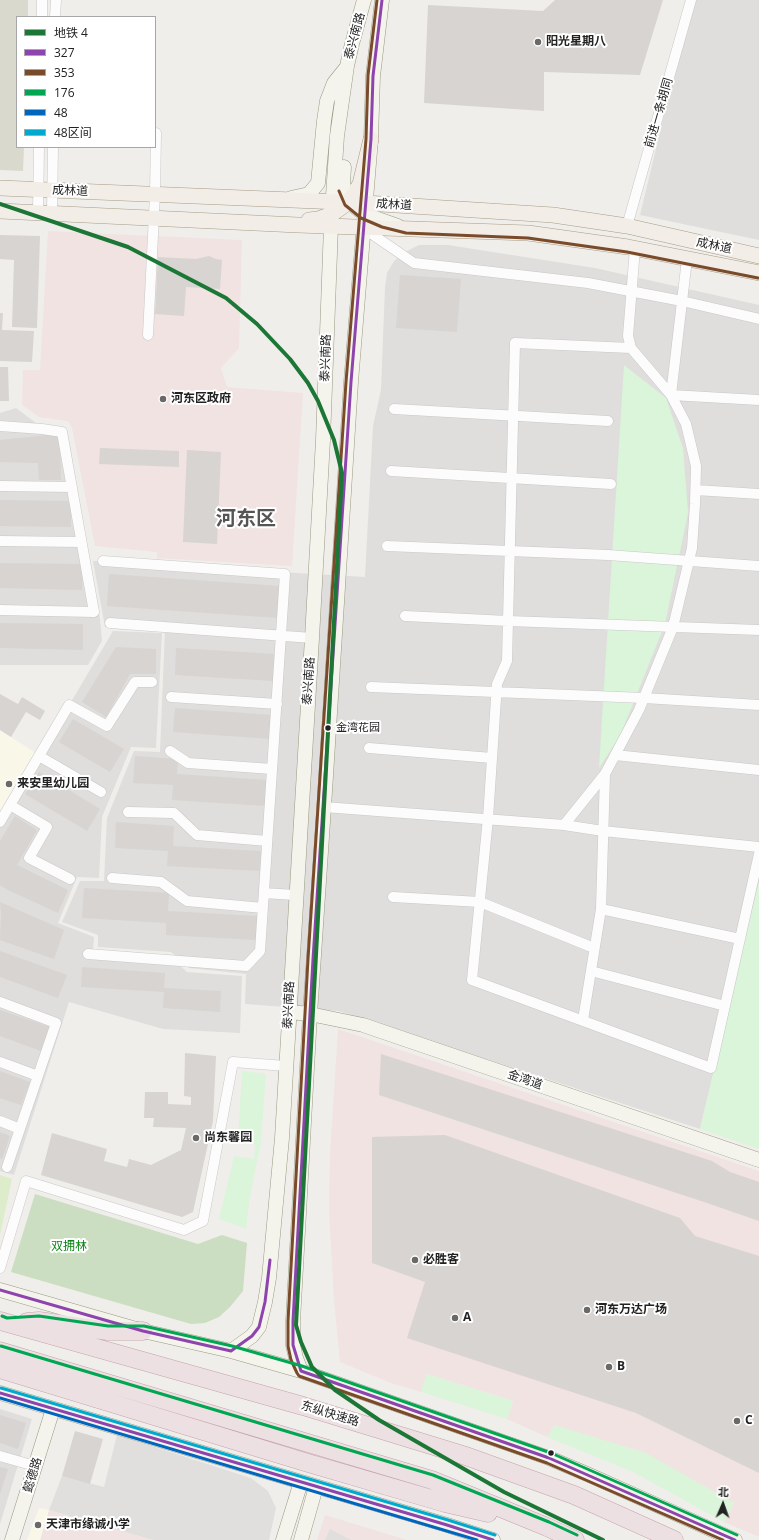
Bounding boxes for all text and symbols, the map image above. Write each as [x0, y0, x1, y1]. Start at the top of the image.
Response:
street label: 泰兴南路 [342, 11, 368, 61]
legend [16, 16, 156, 148]
text: 地铁 4 [54, 24, 88, 41]
place label: 阳光星期八 [546, 35, 606, 49]
marker: 阳光星期八 [533, 37, 543, 47]
text: 327 [54, 44, 75, 61]
text: 353 [54, 64, 75, 81]
street label: 前进一条胡同 [642, 76, 676, 150]
text: 176 [54, 84, 75, 101]
text: 48 [54, 104, 68, 121]
text: 48区间 [54, 124, 92, 141]
street label: 成林道 [52, 183, 88, 199]
street label: 成林道 [376, 197, 412, 213]
street label: 成林道 [695, 235, 733, 257]
street label: 泰兴南路 [318, 334, 334, 382]
place label: 河东区政府 [171, 392, 231, 406]
marker: 河东区政府 [158, 394, 168, 404]
district label: 河东区 [216, 507, 276, 531]
street label: 泰兴南路 [300, 657, 318, 705]
place label: 金湾花园 [336, 721, 380, 735]
marker: 金湾花园 [323, 723, 333, 733]
place label: 来安里幼儿园 [17, 777, 89, 791]
marker: 来安里幼儿园 [4, 779, 14, 789]
street label: 泰兴南路 [281, 981, 297, 1029]
street label: 金湾道 [506, 1067, 544, 1093]
place label: 尚东馨园 [204, 1131, 252, 1145]
marker: 尚东馨园 [191, 1133, 201, 1143]
park label: 双拥林 [51, 1240, 87, 1254]
place label: 必胜客 [423, 1253, 459, 1267]
marker: 必胜客 [410, 1255, 420, 1265]
place label: 河东万达广场 [595, 1303, 667, 1317]
marker: 河东万达广场 [582, 1305, 592, 1315]
place label: A [463, 1311, 471, 1325]
marker: A [450, 1313, 460, 1323]
place label: B [617, 1360, 625, 1374]
marker: B [604, 1362, 614, 1372]
street label: 东纵快速路 [299, 1398, 361, 1430]
place label: C [745, 1414, 753, 1428]
marker: C [732, 1416, 742, 1426]
unlabelled marker [546, 1448, 556, 1458]
street label: 懿德路 [21, 1456, 45, 1494]
north arrow [703, 1484, 743, 1524]
text: 北 [718, 1484, 729, 1499]
place label: 天津市缘诚小学 [46, 1518, 130, 1532]
marker: 天津市缘诚小学 [33, 1520, 43, 1530]

